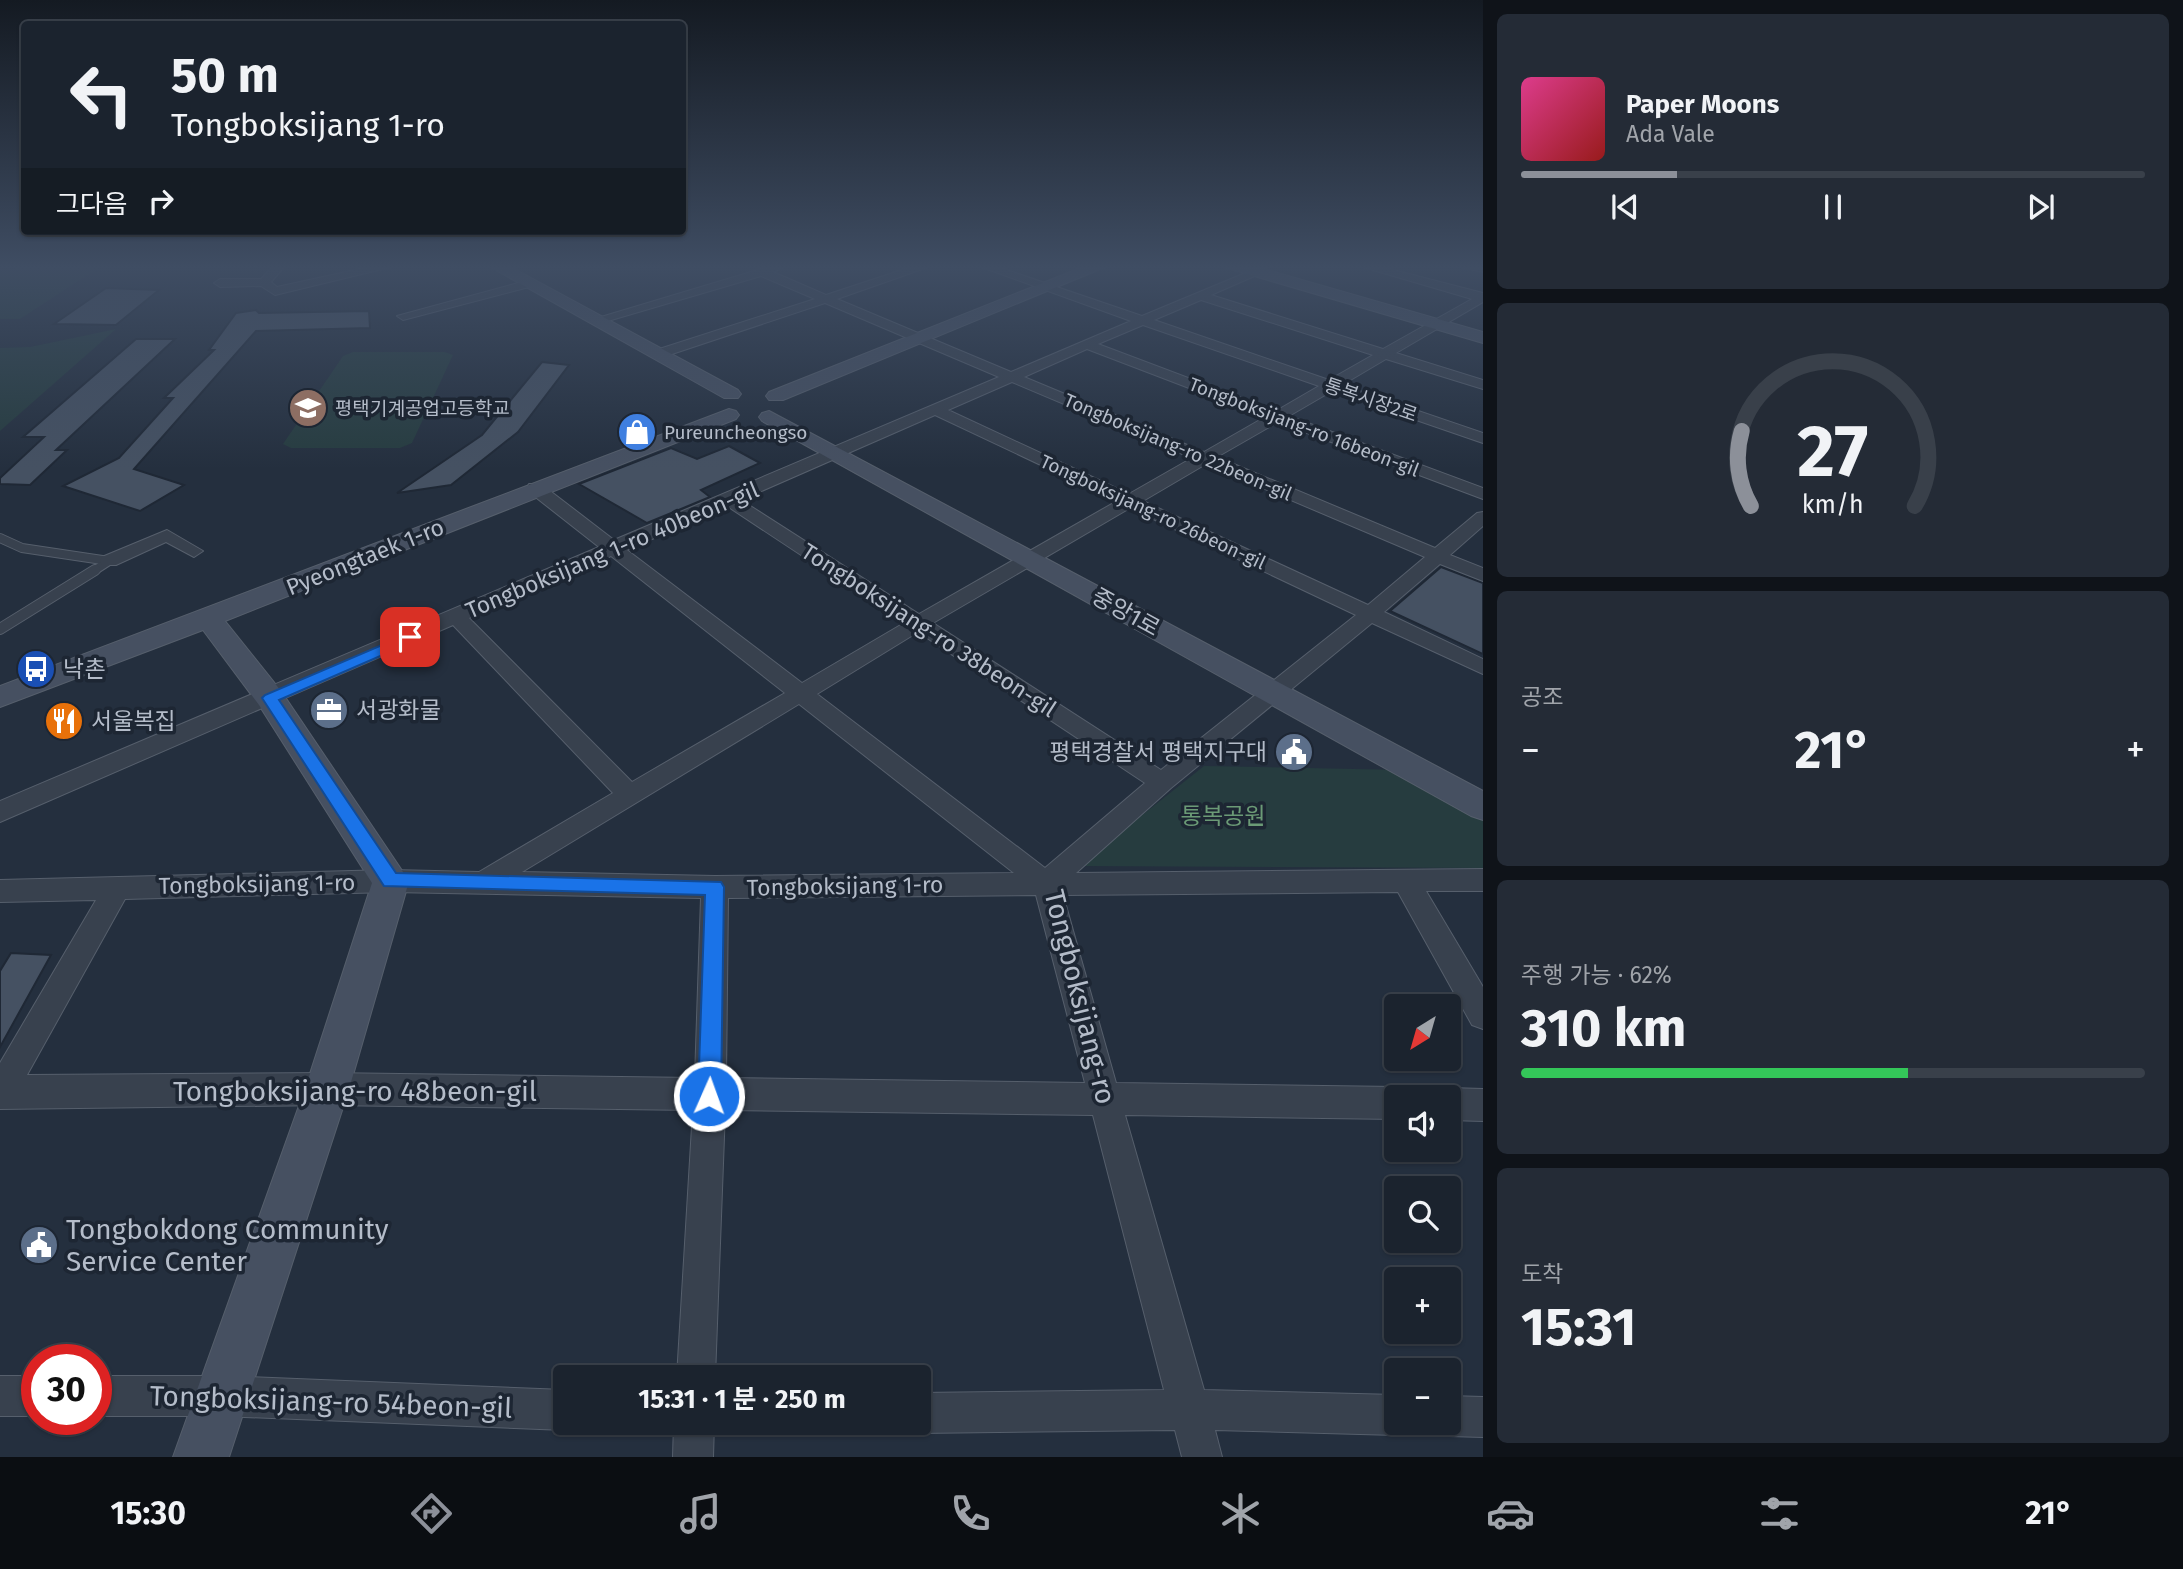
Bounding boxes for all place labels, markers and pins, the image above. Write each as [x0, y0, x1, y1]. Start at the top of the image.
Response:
school or university icon: 평택기계공업고등학교 [287, 387, 329, 429]
place label: 평택기계공업고등학교 [335, 397, 510, 420]
shop icon: Pureuncheongso [616, 411, 658, 453]
place label: Pureuncheongso [664, 421, 807, 444]
pin [380, 607, 440, 667]
bus stop icon: 낙촌 [15, 648, 57, 690]
place label: 낙촌 [63, 655, 105, 683]
office icon: 서광화물 [308, 689, 350, 731]
place label: 서광화물 [356, 696, 441, 724]
restaurant icon: 서울복집 [43, 700, 85, 742]
place label: 서울복집 [91, 707, 176, 735]
public building icon: 평택경찰서 평택지구대 [1273, 731, 1315, 773]
place label: 평택경찰서 평택지구대 [1049, 738, 1267, 766]
place label: Tongbokdong Community Service Center [66, 1213, 389, 1278]
public building icon: Tongbokdong Community Service Center [18, 1224, 60, 1266]

